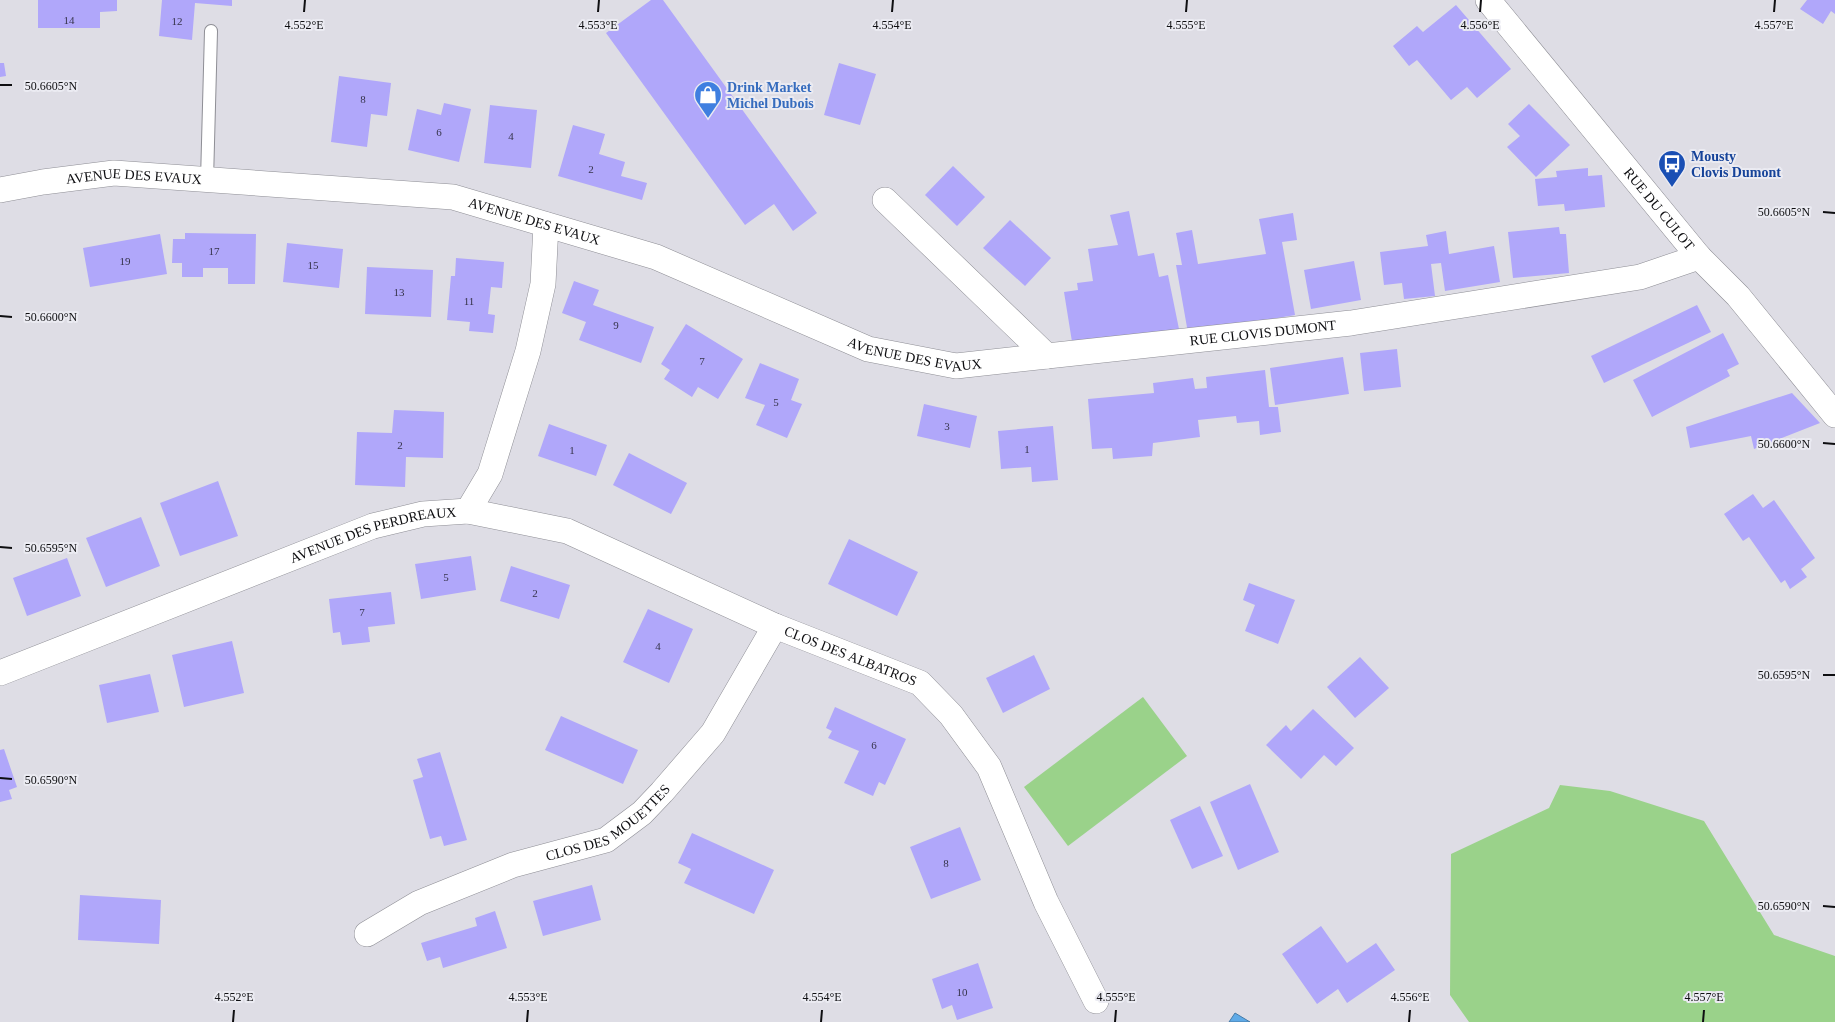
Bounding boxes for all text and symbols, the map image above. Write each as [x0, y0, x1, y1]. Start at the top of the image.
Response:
house number: 14 [64, 14, 75, 26]
house number: 12 [172, 15, 183, 27]
text: 4.552°E [284, 18, 324, 32]
text: 4.553°E [578, 18, 618, 32]
text: 4.554°E [872, 18, 912, 32]
text: 4.555°E [1166, 18, 1206, 32]
text: 4.556°E [1460, 18, 1500, 32]
text: 4.557°E [1754, 18, 1794, 32]
text: 50.6605°N [25, 79, 78, 93]
shop icon: Drink Market Michel Dubois [693, 80, 723, 119]
place label: Drink Market Michel Dubois [727, 80, 814, 111]
house number: 8 [360, 93, 366, 105]
house number: 6 [436, 126, 442, 138]
house number: 4 [508, 130, 514, 142]
bus stop icon: Mousty Clovis Dumont [1657, 149, 1687, 188]
place label: Mousty Clovis Dumont [1691, 149, 1781, 180]
house number: 2 [588, 163, 594, 175]
street label: RUE DU CULOT [1621, 165, 1697, 254]
street label: AVENUE DES EVAUX [65, 166, 202, 187]
street label: AVENUE DES EVAUX [467, 195, 602, 248]
text: 50.6605°N [1758, 205, 1811, 219]
house number: 17 [209, 245, 220, 257]
house number: 19 [120, 255, 131, 267]
house number: 15 [308, 259, 319, 271]
house number: 13 [394, 286, 405, 298]
house number: 11 [464, 295, 474, 307]
text: 50.6600°N [25, 310, 78, 324]
street label: RUE CLOVIS DUMONT [1189, 318, 1337, 348]
house number: 9 [613, 319, 619, 331]
street label: AVENUE DES EVAUX [845, 334, 982, 374]
house number: 7 [699, 355, 705, 367]
house number: 5 [773, 396, 779, 408]
house number: 3 [944, 420, 950, 432]
text: 50.6600°N [1758, 437, 1811, 451]
house number: 2 [397, 439, 403, 451]
house number: 1 [1024, 443, 1030, 455]
house number: 1 [569, 444, 575, 456]
street label: AVENUE DES PERDREAUX [288, 505, 457, 566]
text: 50.6595°N [25, 541, 78, 555]
house number: 5 [443, 571, 449, 583]
house number: 2 [532, 587, 538, 599]
house number: 7 [359, 606, 365, 618]
street label: CLOS DES ALBATROS [782, 623, 919, 689]
house number: 4 [655, 640, 661, 652]
text: 50.6595°N [1758, 668, 1811, 682]
house number: 6 [871, 739, 877, 751]
text: 50.6590°N [25, 773, 78, 787]
street label: CLOS DES MOUETTES [544, 782, 673, 864]
house number: 8 [943, 857, 949, 869]
text: 50.6590°N [1758, 899, 1811, 913]
house number: 10 [957, 986, 968, 998]
text: 4.552°E [214, 990, 254, 1004]
text: 4.553°E [508, 990, 548, 1004]
text: 4.554°E [802, 990, 842, 1004]
text: 4.555°E [1096, 990, 1136, 1004]
text: 4.556°E [1390, 990, 1430, 1004]
text: 4.557°E [1684, 990, 1724, 1004]

